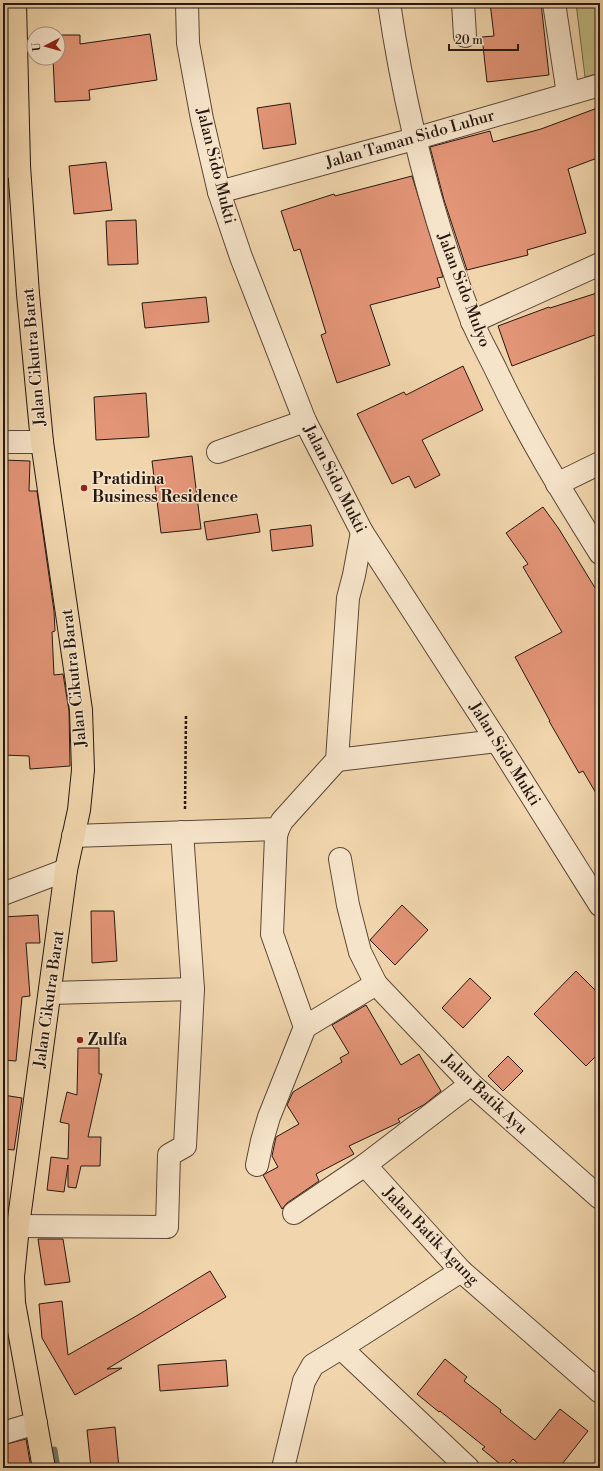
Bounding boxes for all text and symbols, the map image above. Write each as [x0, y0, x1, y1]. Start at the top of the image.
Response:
north arrow [26, 26, 66, 66]
scale bar [449, 26, 518, 52]
text: 20 m [455, 33, 483, 48]
text: U [30, 41, 44, 52]
street label: Jalan Sido Mukti [192, 105, 240, 226]
street label: Jalan Taman Sido Luhur [322, 105, 497, 173]
street label: Jalan Sido Mulyo [433, 229, 495, 350]
street label: Jalan Cikutra Barat [18, 287, 50, 428]
street label: Jalan Sido Mukti [299, 421, 371, 537]
place label: Pratidina Business Residence [92, 469, 238, 507]
marker: Pratidina Business Residence [79, 483, 89, 493]
street label: Jalan Cikutra Barat [57, 608, 91, 749]
street label: Jalan Sido Mukti [464, 697, 545, 810]
street label: Jalan Cikutra Barat [29, 929, 69, 1070]
place label: Zulfa [88, 1030, 128, 1050]
marker: Zulfa [75, 1035, 85, 1045]
street label: Jalan Batik Ayu [437, 1049, 532, 1139]
street label: Jalan Batik Agung [378, 1182, 484, 1290]

